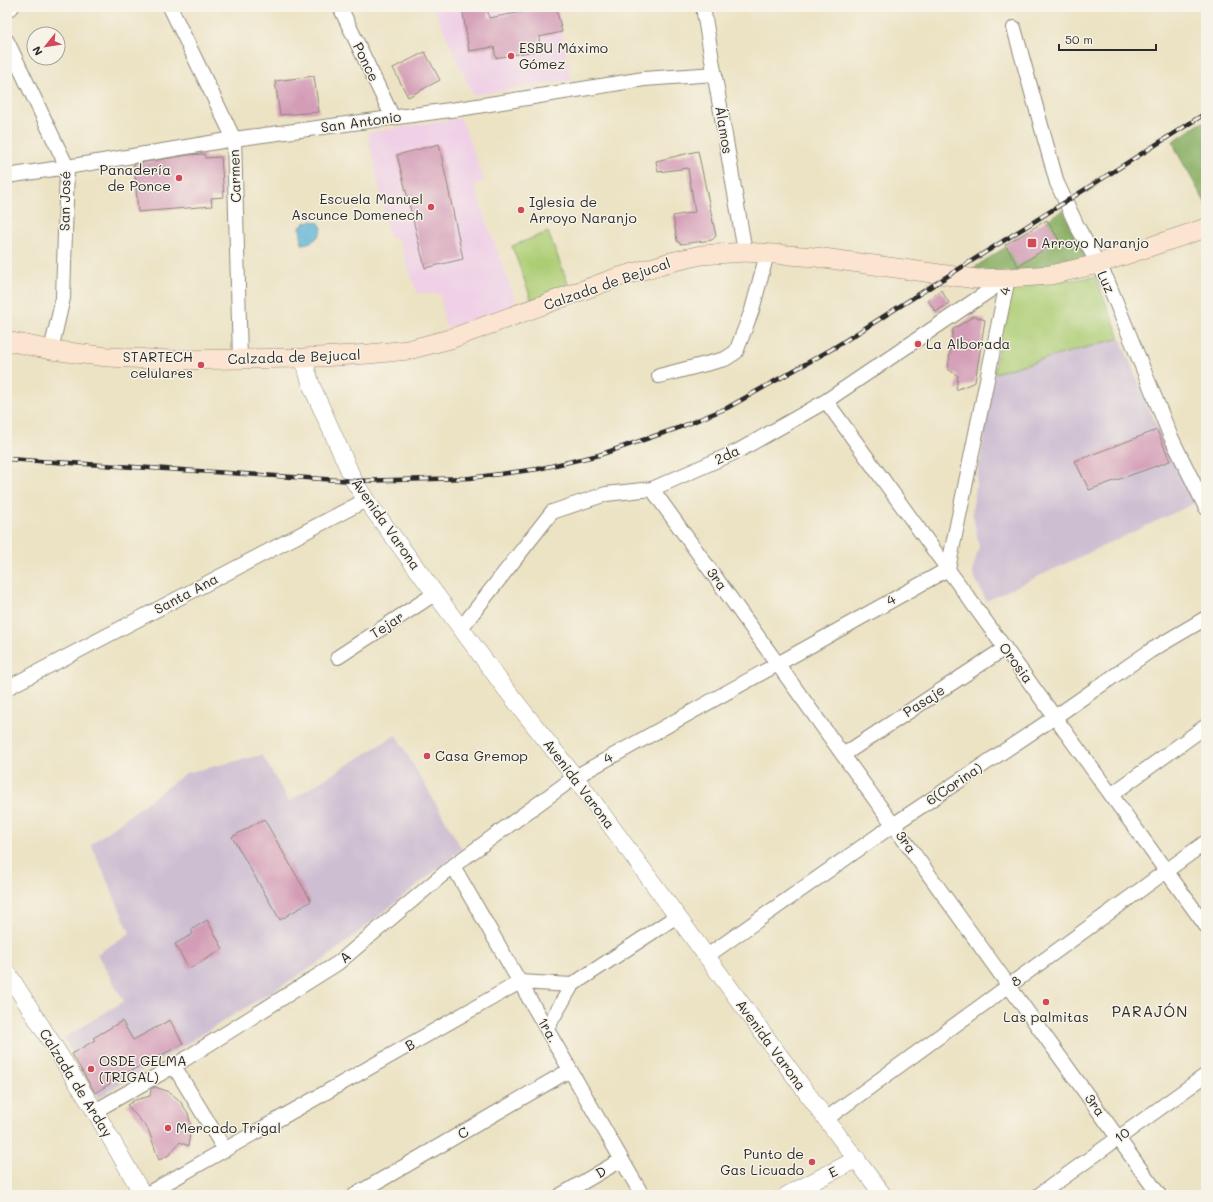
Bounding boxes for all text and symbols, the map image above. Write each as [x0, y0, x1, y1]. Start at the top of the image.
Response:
north arrow [26, 26, 66, 66]
scale bar [1059, 26, 1156, 52]
text: 50 m [1065, 31, 1093, 47]
place label: ESBU Máximo Gómez [519, 38, 608, 73]
street label: Ponce [349, 39, 384, 85]
text: N [28, 44, 45, 59]
marker: ESBU Máximo Gómez [506, 51, 516, 61]
street label: Álamos [711, 105, 738, 155]
street label: San Antonio [319, 106, 402, 137]
street label: Carmen [224, 149, 245, 203]
place label: Panadería de Ponce [100, 160, 171, 195]
street label: San José [54, 171, 75, 231]
marker: Panadería de Ponce [174, 173, 184, 183]
place label: Escuela Manuel Ascunce Domenech [291, 189, 423, 224]
place label: Iglesia de Arroyo Naranjo [529, 192, 637, 227]
marker: Escuela Manuel Ascunce Domenech [426, 202, 436, 212]
marker: Iglesia de Arroyo Naranjo [516, 205, 526, 215]
place label: Arroyo Naranjo [1041, 233, 1149, 252]
marker: Arroyo Naranjo [1026, 237, 1038, 249]
street label: Calzada de Bejucal [541, 253, 673, 314]
street label: Luz [1093, 267, 1120, 296]
street label: 4 [994, 284, 1015, 297]
place label: La Alborada [926, 334, 1010, 353]
marker: La Alborada [913, 339, 923, 349]
street label: Calzada de Bejucal [227, 345, 361, 368]
place label: STARTECH celulares [123, 347, 193, 382]
marker: STARTECH celulares [196, 360, 206, 370]
street label: 2da [711, 441, 742, 469]
street label: Avenida Varona [348, 474, 425, 573]
street label: 3ra [703, 563, 732, 594]
street label: Santa Ana [150, 569, 221, 618]
street label: 4 [883, 589, 900, 610]
street label: Tejar [366, 607, 407, 643]
street label: Orosia [995, 638, 1038, 687]
street label: Pasaje [899, 680, 948, 721]
street label: Avenida Varona [539, 735, 619, 833]
place label: Casa Gremop [435, 746, 528, 765]
street label: 4 [600, 747, 617, 768]
marker: Casa Gremop [422, 751, 432, 761]
street label: 6(Corina) [922, 758, 986, 809]
street label: 3ra [892, 826, 921, 857]
street label: A [335, 946, 354, 967]
street label: 8 [1007, 970, 1025, 991]
street label: Avenida Varona [732, 995, 811, 1094]
marker: Las palmitas [1041, 997, 1051, 1007]
district label: PARAJÓN [1112, 1001, 1188, 1021]
place label: Las palmitas [1003, 1007, 1089, 1026]
street label: 1ra. [534, 1014, 563, 1046]
street label: Calzada de Arday [35, 1025, 117, 1141]
street label: B [401, 1034, 418, 1055]
place label: OSDE GELMA (TRIGAL) [99, 1051, 187, 1086]
marker: OSDE GELMA (TRIGAL) [86, 1064, 96, 1074]
street label: 3ra [1081, 1089, 1110, 1120]
place label: Mercado Trigal [176, 1118, 281, 1137]
street label: C [454, 1122, 472, 1143]
street label: 10 [1110, 1122, 1134, 1147]
marker: Mercado Trigal [163, 1123, 173, 1133]
place label: Punto de Gas Licuado [720, 1144, 804, 1179]
marker: Punto de Gas Licuado [807, 1157, 817, 1167]
street label: D [592, 1161, 610, 1182]
street label: E [825, 1161, 841, 1182]

